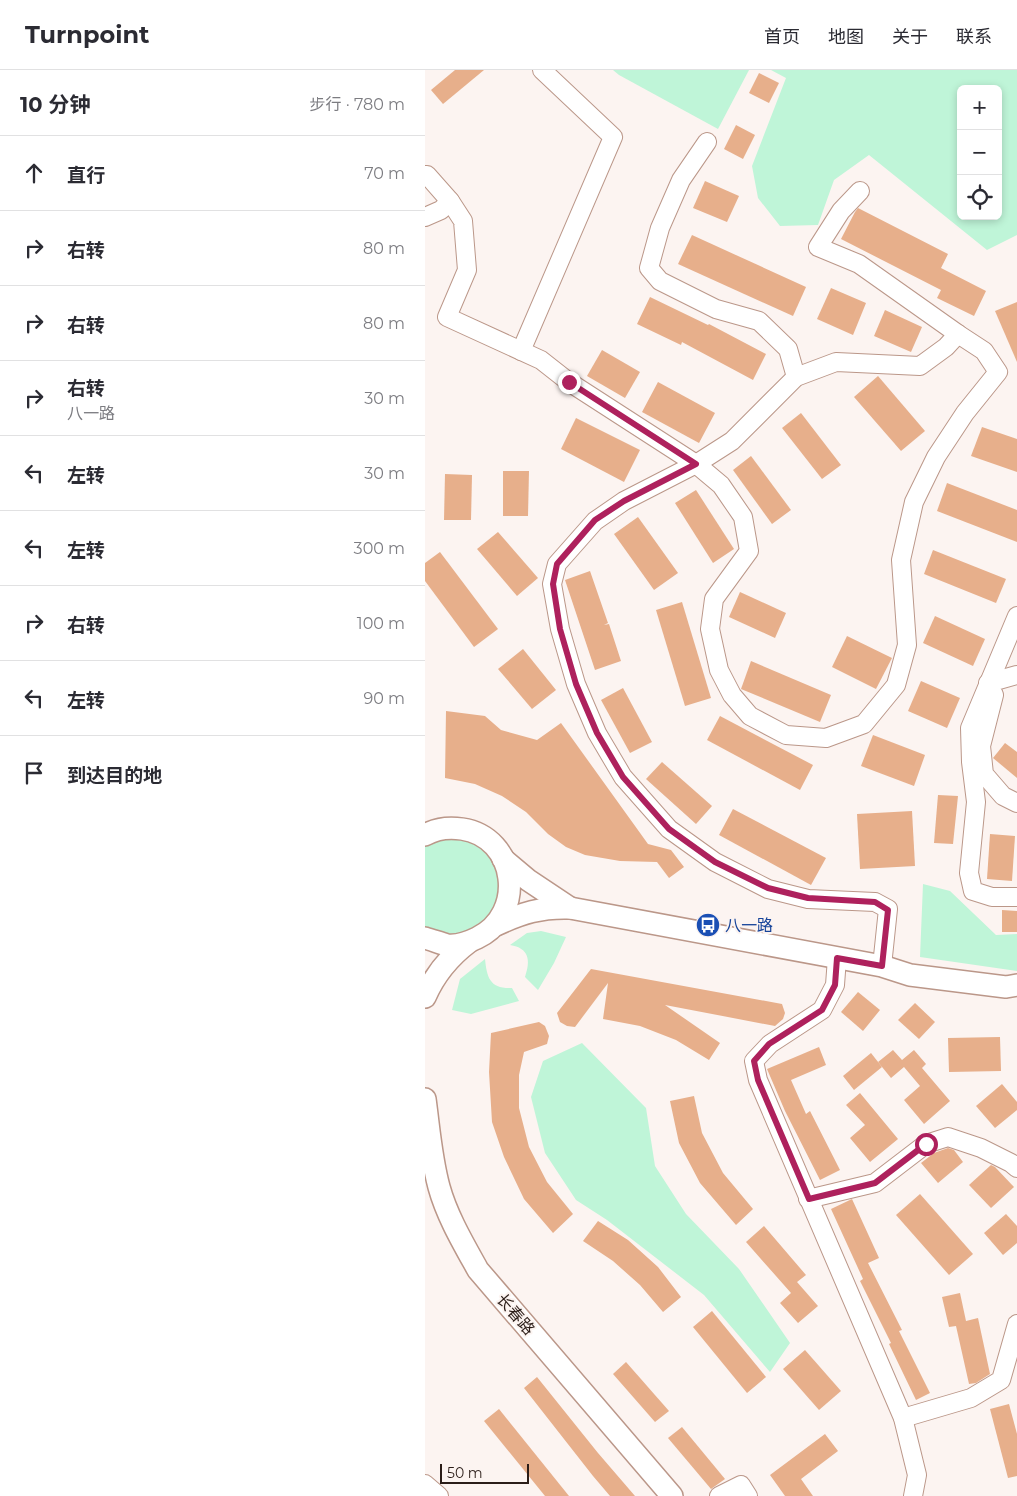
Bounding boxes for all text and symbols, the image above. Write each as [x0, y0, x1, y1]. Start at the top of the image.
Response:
text: Turnpoint [25, 20, 149, 49]
text: 首页 [764, 26, 800, 48]
text: 地图 [828, 26, 864, 48]
text: 关于 [892, 26, 928, 48]
text: 联系 [956, 26, 992, 48]
map controls [957, 85, 1002, 220]
button: + [957, 85, 1002, 130]
text: 10 分钟 [20, 92, 90, 117]
text: 步行 · 780 m [309, 95, 405, 114]
button: − [957, 130, 1002, 175]
icon: ahead [20, 159, 48, 187]
text: 直行 [67, 164, 105, 187]
text: 70 m [364, 164, 405, 183]
button: locate [957, 175, 1002, 220]
icon: right [20, 234, 48, 262]
text: 右转 [67, 239, 105, 262]
text: 80 m [363, 239, 405, 258]
icon: right [20, 309, 48, 337]
text: 右转 [67, 314, 105, 337]
text: 80 m [363, 314, 405, 333]
route end [558, 371, 581, 394]
text: 右转 [67, 377, 105, 400]
icon: right [20, 384, 48, 412]
text: 30 m [364, 389, 405, 408]
text: 八一路 [67, 404, 115, 423]
icon: left [20, 459, 48, 487]
text: 左转 [67, 464, 105, 487]
text: 30 m [364, 464, 405, 483]
icon: left [20, 534, 48, 562]
text: 左转 [67, 539, 105, 562]
text: 300 m [354, 539, 405, 558]
icon: right [20, 609, 48, 637]
text: 右转 [67, 614, 105, 637]
text: 100 m [357, 614, 405, 633]
icon: left [20, 684, 48, 712]
text: 左转 [67, 689, 105, 712]
text: 90 m [363, 689, 405, 708]
icon: arrive [20, 759, 48, 787]
text: 到达目的地 [67, 764, 162, 787]
bus stop icon: 八一路 [695, 912, 721, 938]
place label: 八一路 [725, 916, 773, 935]
route start [915, 1133, 938, 1156]
street label: 长春路 [493, 1290, 539, 1339]
scale bar [440, 1461, 529, 1484]
text: 50 m [447, 1464, 483, 1482]

